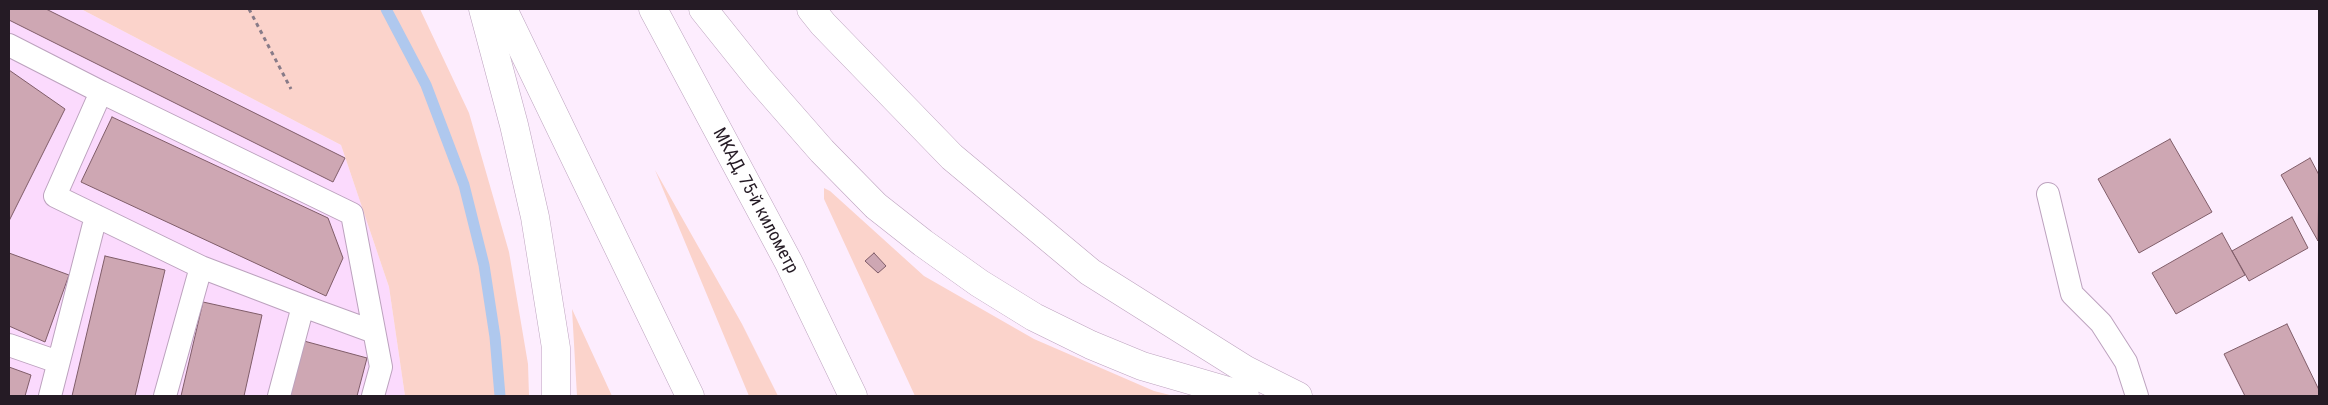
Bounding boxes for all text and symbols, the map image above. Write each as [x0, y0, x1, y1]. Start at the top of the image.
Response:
street label: МКАД, 75-й километр [707, 124, 803, 278]

